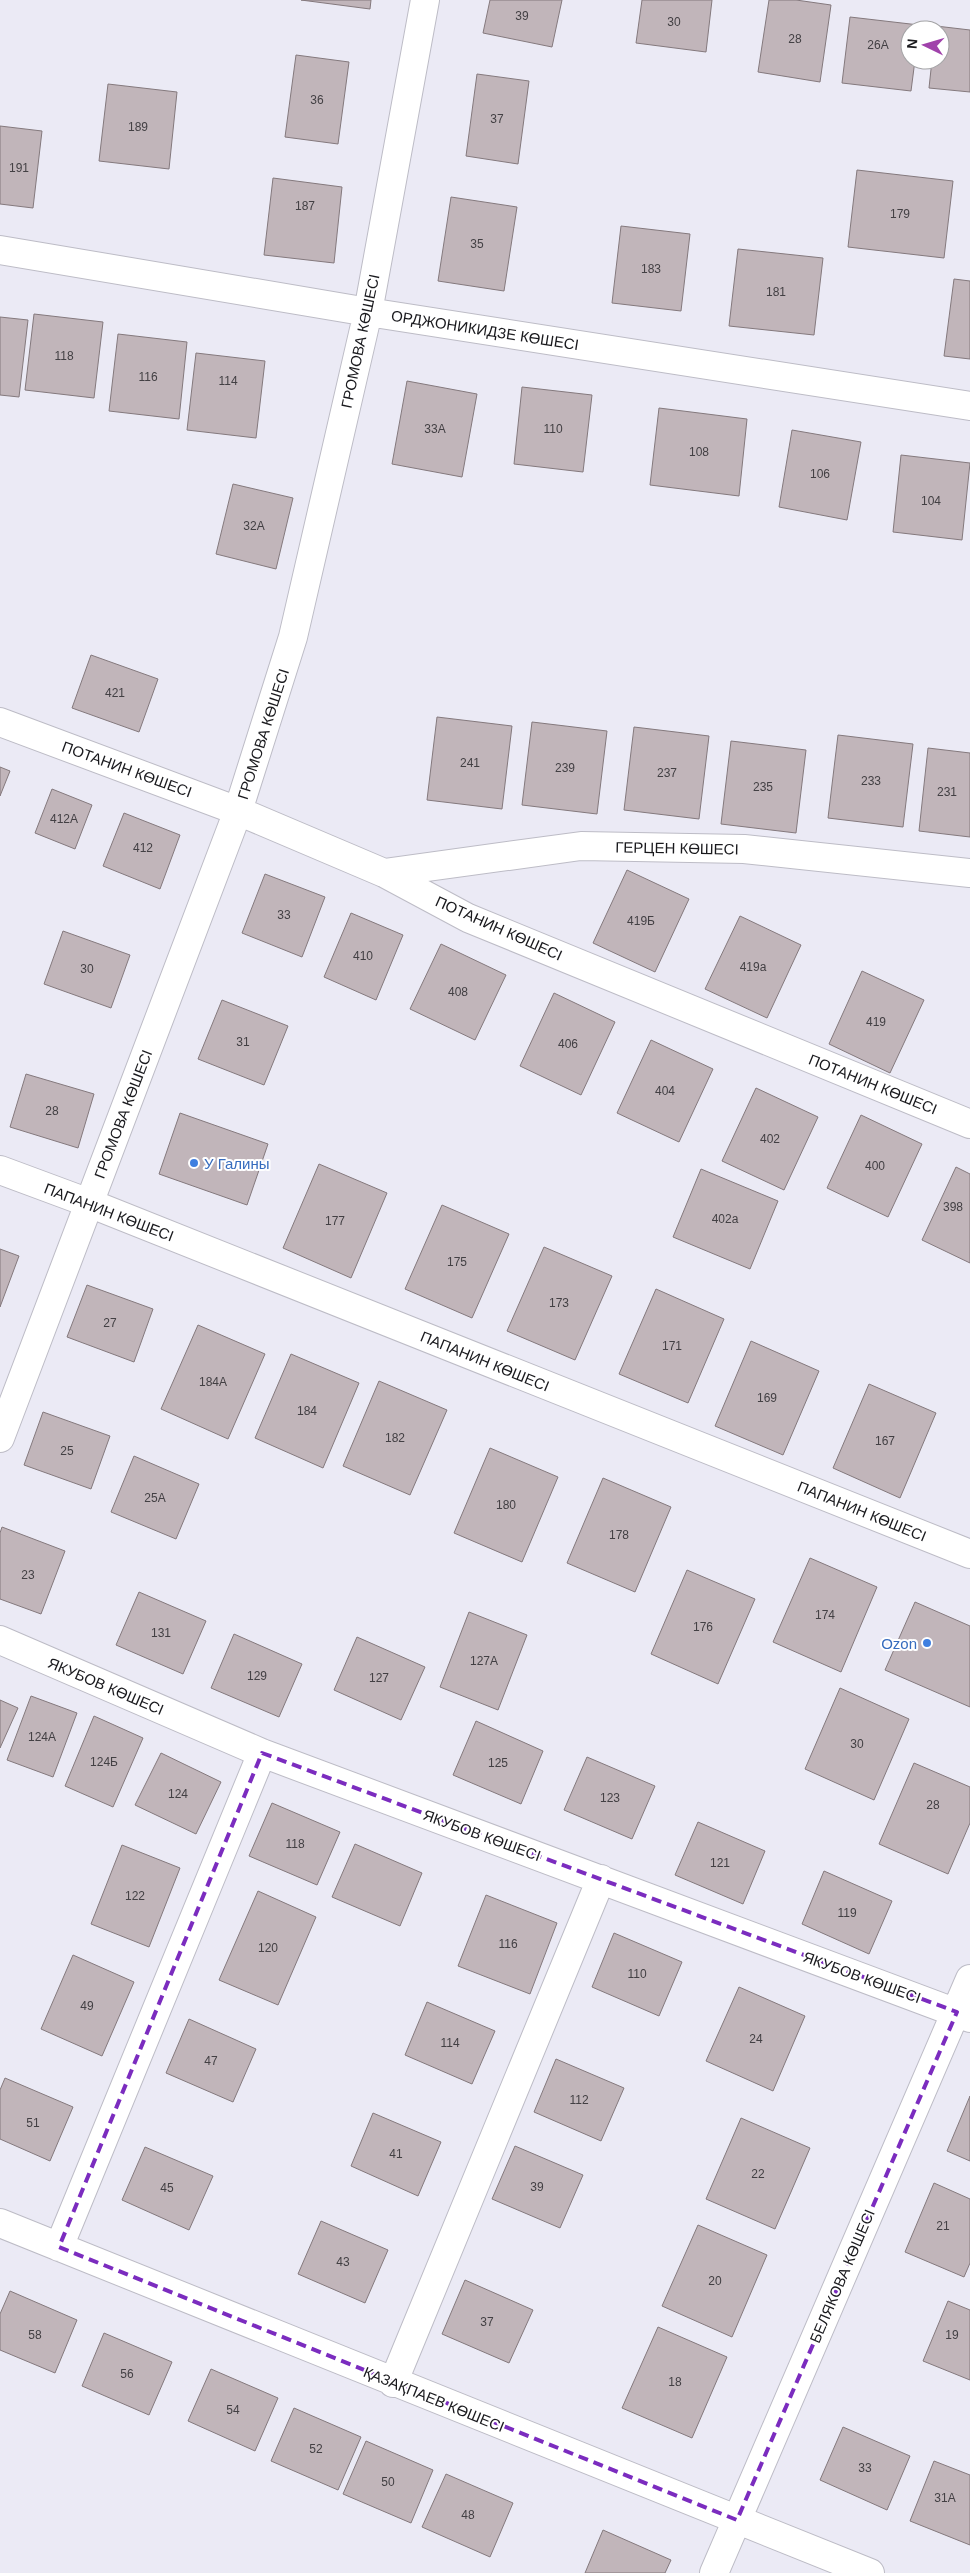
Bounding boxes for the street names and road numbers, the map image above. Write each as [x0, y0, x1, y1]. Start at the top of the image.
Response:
street label: ГРОМОВА КӨШЕСІ [337, 272, 383, 410]
street label: ОРДЖОНИКИДЗЕ КӨШЕСІ [390, 307, 580, 353]
street label: ГРОМОВА КӨШЕСІ [234, 666, 292, 802]
street label: ПОТАНИН КӨШЕСІ [60, 738, 194, 800]
street label: ГЕРЦЕН КӨШЕСІ [615, 838, 739, 858]
street label: ПОТАНИН КӨШЕСІ [433, 892, 565, 964]
street label: ГРОМОВА КӨШЕСІ [91, 1047, 155, 1181]
street label: ПОТАНИН КӨШЕСІ [806, 1050, 940, 1118]
street label: ПАПАНИН КӨШЕСІ [42, 1179, 176, 1245]
street label: ПАПАНИН КӨШЕСІ [418, 1327, 552, 1395]
street label: ПАПАНИН КӨШЕСІ [795, 1477, 929, 1545]
street label: ЯКУБОВ КӨШЕСІ [46, 1654, 166, 1718]
street label: ЯКУБОВ КӨШЕСІ [421, 1806, 543, 1864]
street label: ЯКУБОВ КӨШЕСІ [801, 1948, 923, 2006]
street label: БЕЛЯКОВА КӨШЕСІ [806, 2207, 878, 2345]
street label: ҚАЗАҚПАЕВ КӨШЕСІ [361, 2363, 507, 2435]

